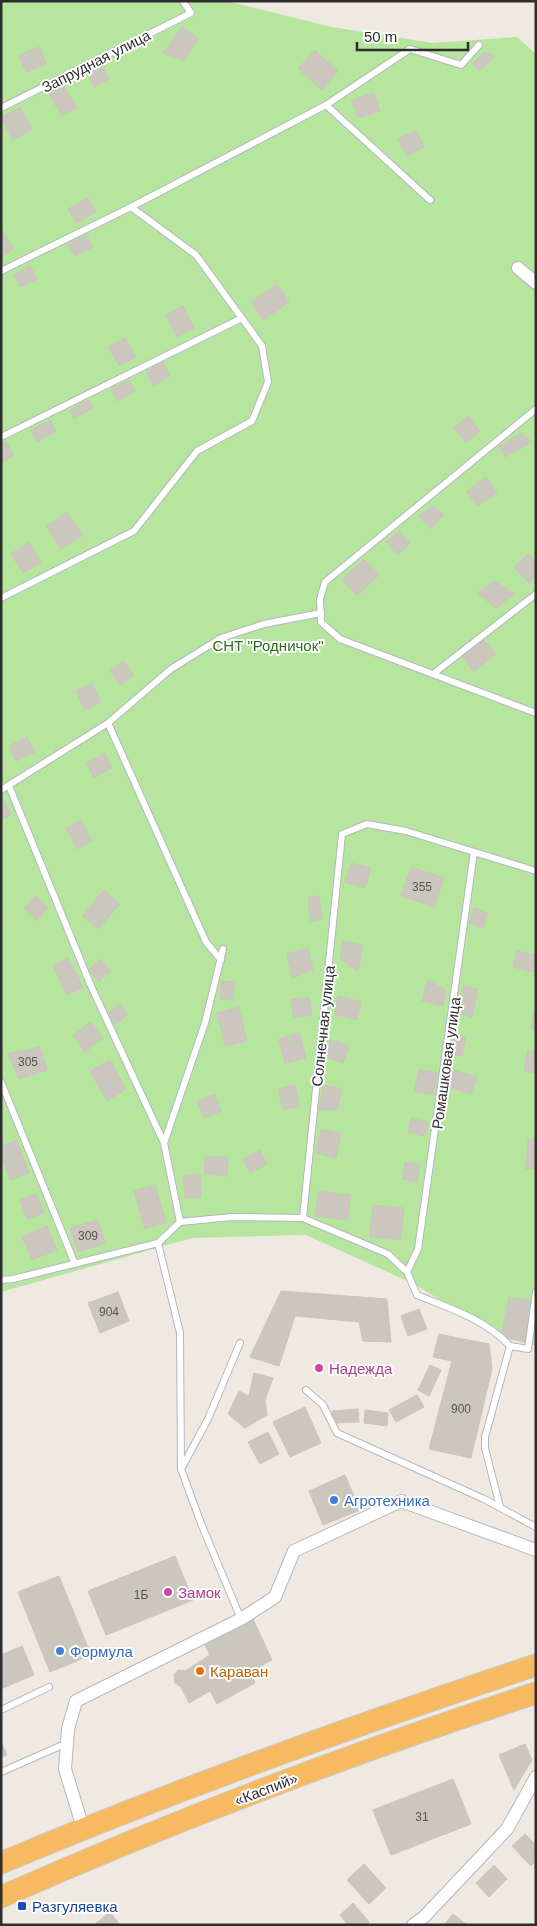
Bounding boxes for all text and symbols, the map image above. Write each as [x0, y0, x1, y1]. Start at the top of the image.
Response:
scale bar [357, 20, 468, 52]
street label: Запрудная улица [39, 26, 154, 96]
text: 50 m [364, 28, 397, 45]
park label: СНТ "Родничок" [212, 637, 324, 654]
house number: 355 [412, 880, 432, 894]
street label: Солнечная улица [308, 964, 338, 1087]
street label: Ромашковая улица [428, 995, 464, 1130]
house number: 305 [18, 1055, 38, 1069]
house number: 309 [78, 1229, 98, 1243]
house number: 904 [99, 1305, 119, 1319]
place label: Надежда [329, 1360, 393, 1377]
marker: Надежда [313, 1362, 325, 1374]
house number: 900 [451, 1402, 471, 1416]
place label: Агротехника [344, 1492, 431, 1509]
marker: Агротехника [328, 1494, 340, 1506]
place label: Замок [178, 1584, 221, 1601]
marker: Замок [162, 1586, 174, 1598]
house number: 1Б [134, 1588, 148, 1602]
place label: Формула [70, 1643, 133, 1660]
marker: Формула [54, 1645, 66, 1657]
place label: Караван [210, 1663, 268, 1680]
marker: Караван [194, 1665, 206, 1677]
street label: «Каспий» [232, 1769, 300, 1809]
house number: 31 [415, 1810, 429, 1824]
place label: Разгуляевка [32, 1898, 118, 1915]
marker: Разгуляевка [16, 1900, 28, 1912]

